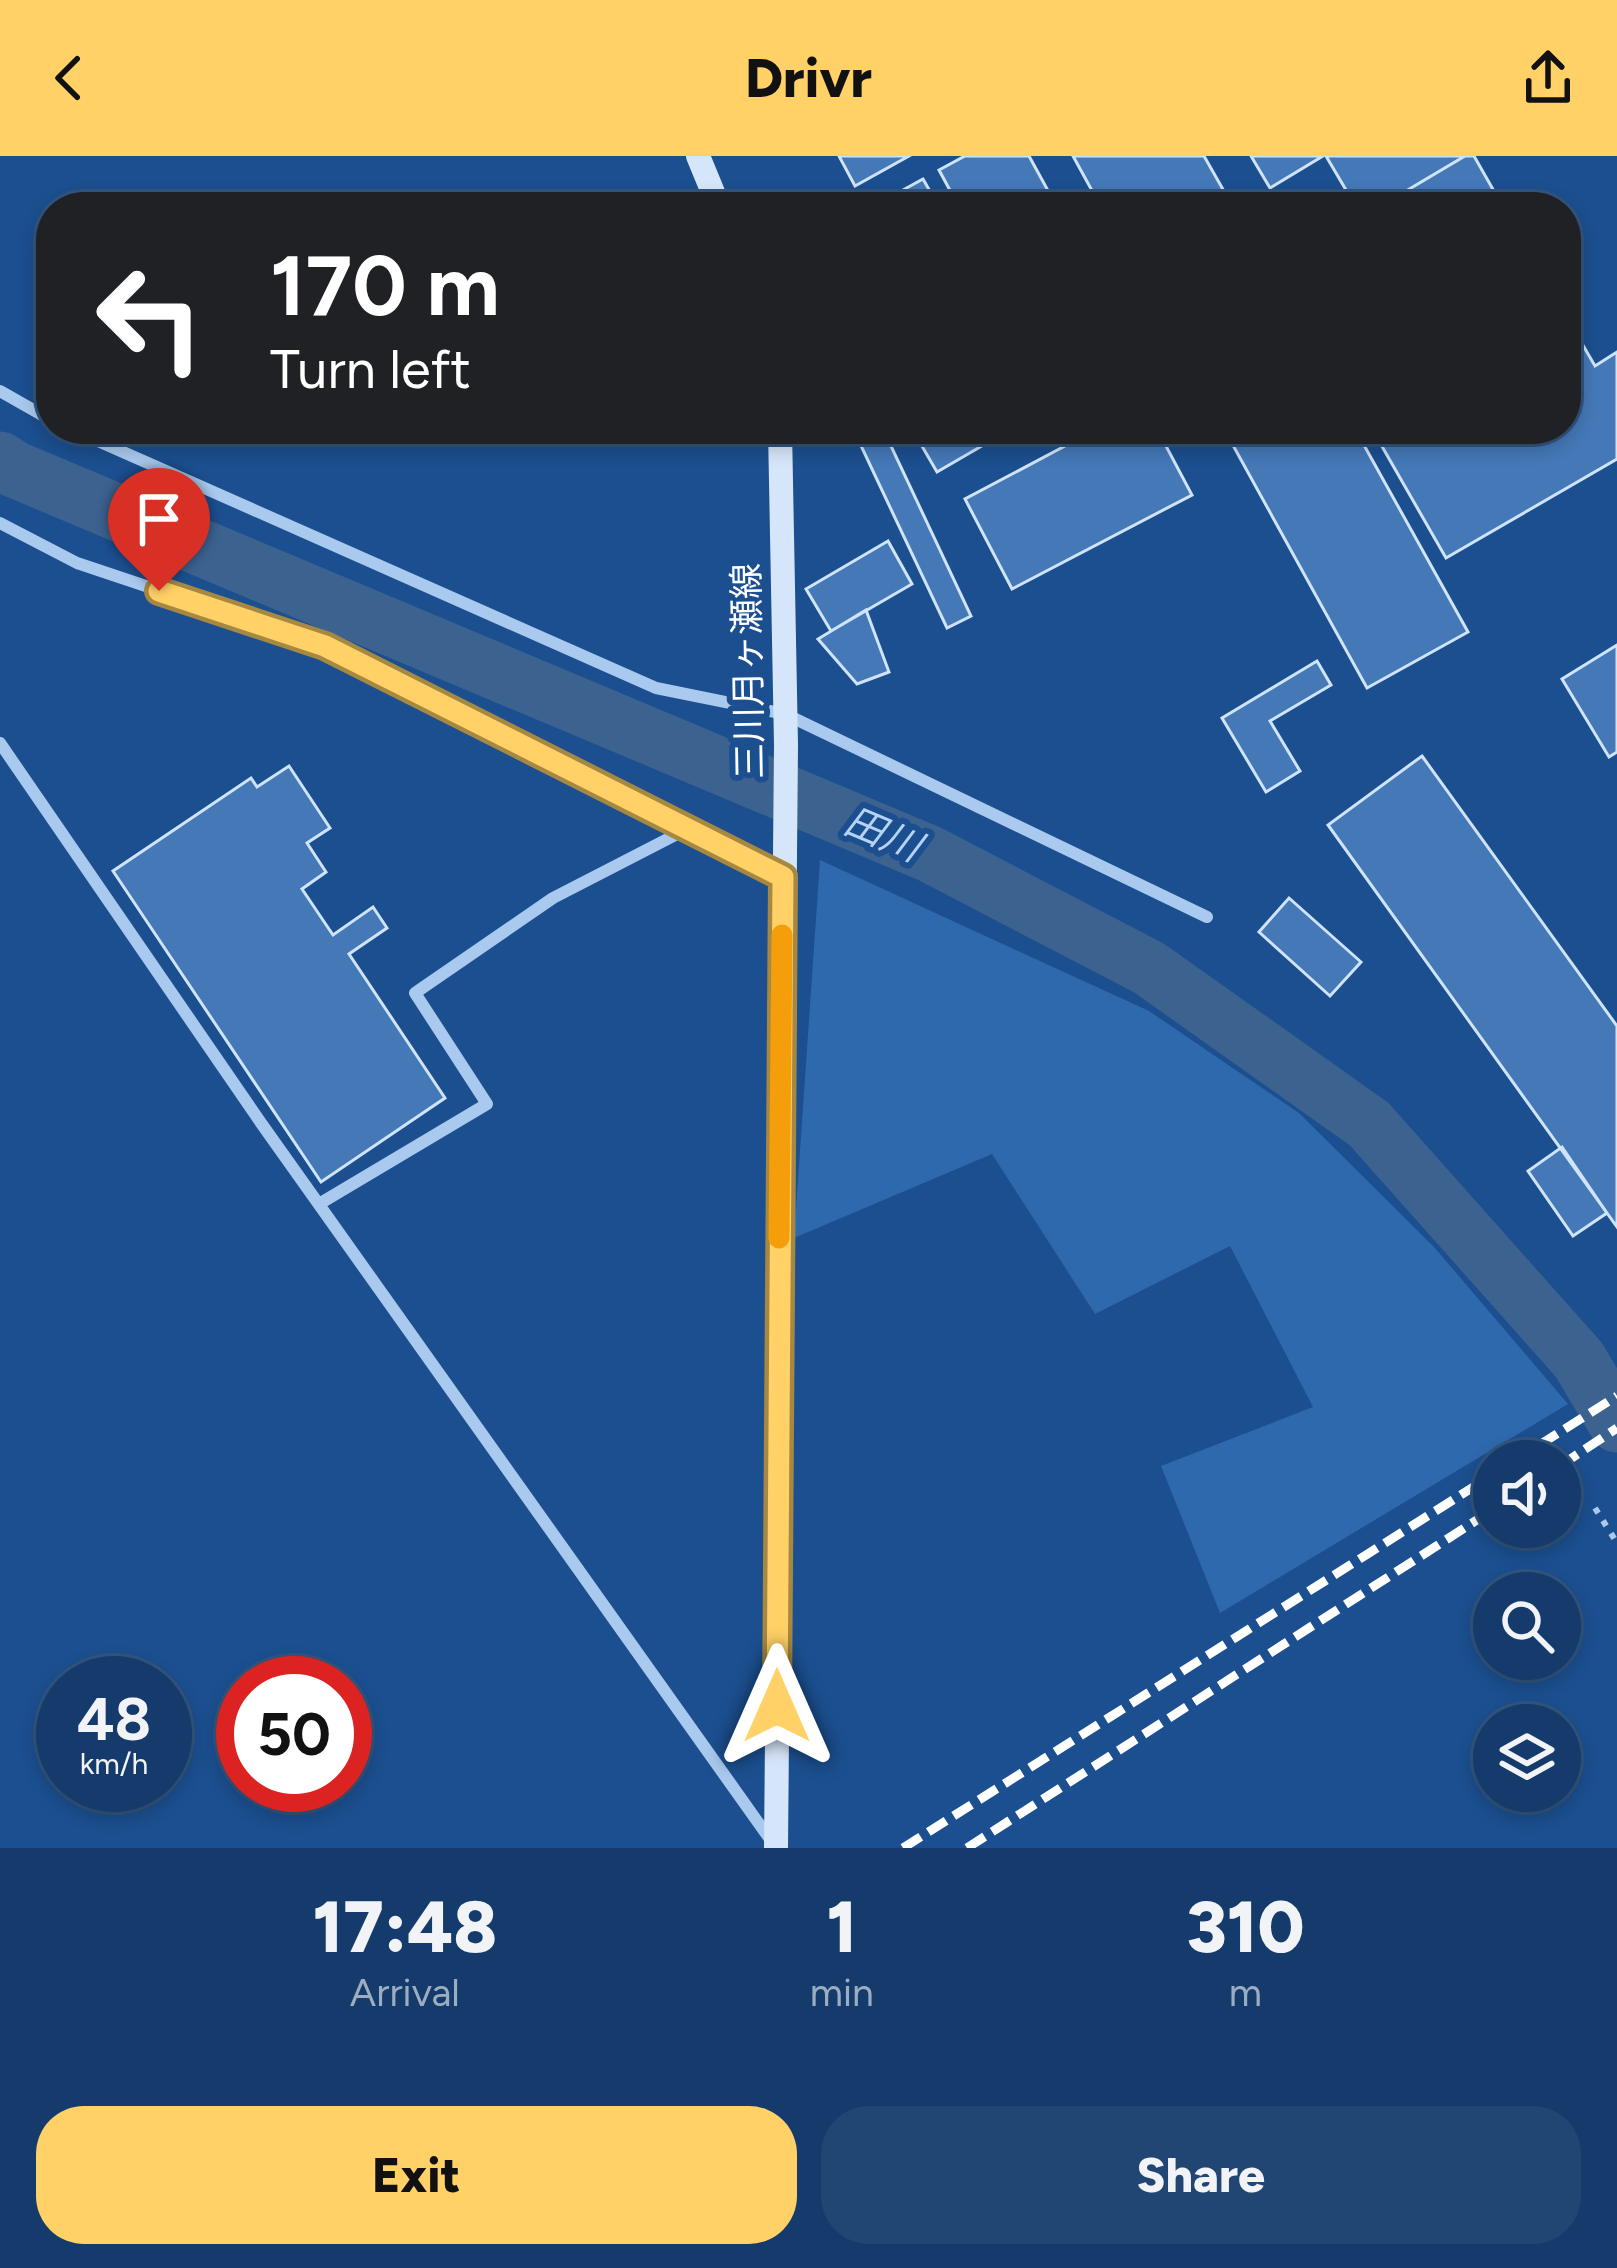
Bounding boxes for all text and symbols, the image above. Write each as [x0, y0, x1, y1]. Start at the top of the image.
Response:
icon: back [36, 45, 102, 111]
icon: share [1515, 45, 1581, 111]
text: Drivr [745, 46, 872, 111]
text: 170 m [270, 235, 500, 336]
icon: left [72, 240, 228, 396]
text: Turn left [270, 337, 471, 402]
pin [108, 468, 210, 591]
icon: arrive [126, 486, 192, 552]
street label: 三川月ヶ瀬線 [725, 563, 771, 779]
water label: 田川 [838, 797, 932, 872]
map controls [1473, 1440, 1581, 1812]
button: sound [1473, 1440, 1581, 1548]
button: search [1473, 1572, 1581, 1680]
position arrow [714, 1643, 840, 1769]
speed limit sign: 50 [216, 1656, 372, 1812]
text: 48 [77, 1683, 151, 1755]
button: layers [1473, 1704, 1581, 1812]
text: km/h [80, 1745, 148, 1782]
text: 17:48 [313, 1884, 497, 1970]
text: 1 [826, 1884, 857, 1970]
text: 310 [1186, 1884, 1304, 1970]
text: Arrival [350, 1969, 460, 2016]
text: min [810, 1969, 874, 2016]
text: m [1229, 1969, 1262, 2016]
button: Exit [36, 2106, 797, 2244]
button: Share [821, 2106, 1581, 2244]

